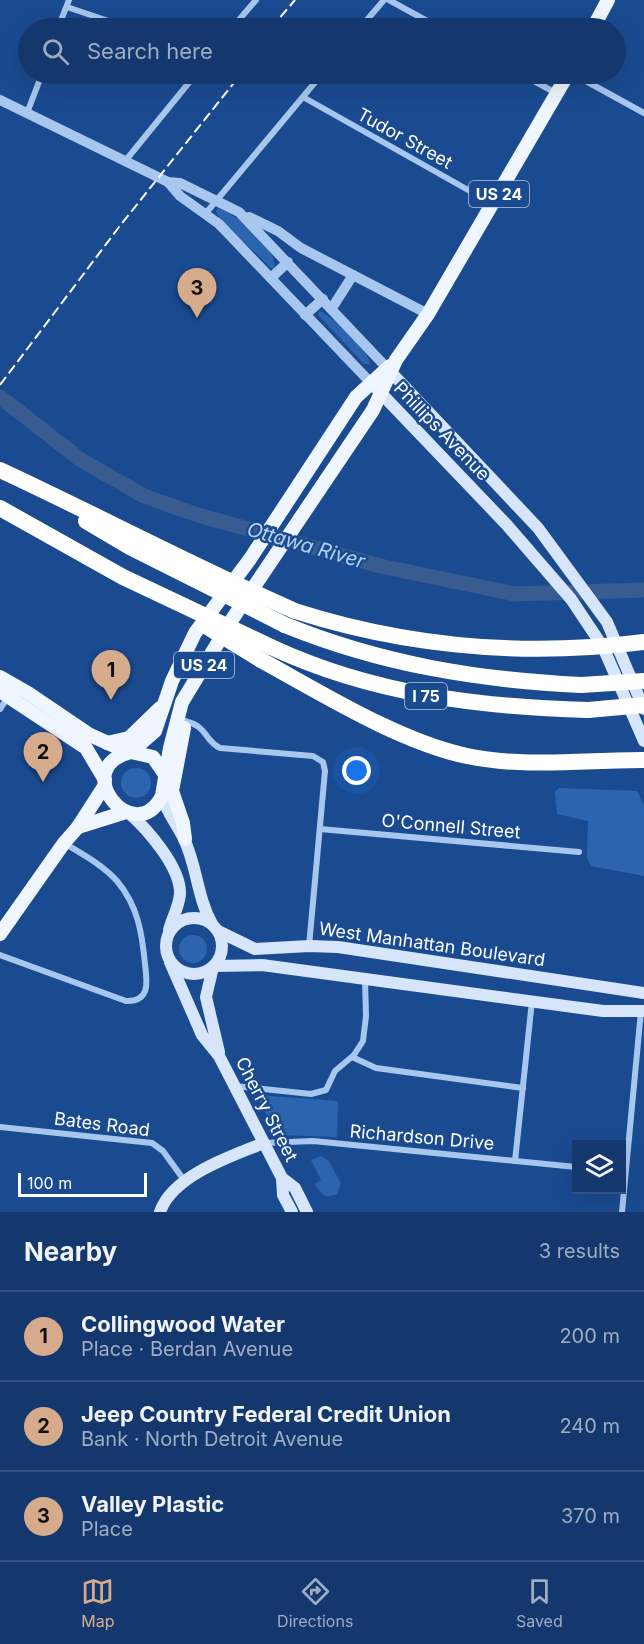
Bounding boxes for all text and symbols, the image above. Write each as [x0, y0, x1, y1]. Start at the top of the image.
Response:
search box [18, 18, 626, 84]
icon: search [39, 35, 72, 68]
text: Search here [87, 38, 213, 64]
street label: Tudor Street [354, 103, 456, 173]
road number: US 24 [469, 181, 529, 207]
pin: 3 [178, 268, 216, 318]
street label: Phillips Avenue [390, 378, 494, 484]
water label: Ottawa River [244, 517, 368, 573]
pin: 1 [92, 650, 130, 700]
road number: US 24 [174, 652, 234, 678]
road number: I 75 [405, 683, 447, 709]
pin: 2 [24, 732, 63, 782]
your location [342, 756, 371, 785]
street label: O'Connell Street [381, 809, 521, 843]
street label: West Manhattan Boulevard [318, 918, 546, 970]
street label: Cherry Street [232, 1053, 302, 1165]
street label: Bates Road [53, 1108, 151, 1140]
street label: Richardson Drive [349, 1120, 495, 1154]
map controls [572, 1140, 626, 1194]
button: layers [572, 1140, 626, 1194]
scale bar [18, 1170, 147, 1198]
text: 100 m [27, 1173, 72, 1193]
text: Nearby [24, 1236, 117, 1267]
text: 3 results [539, 1239, 620, 1263]
text: Collingwood Water [81, 1311, 285, 1337]
text: 1 [39, 1324, 48, 1348]
text: 200 m [559, 1324, 620, 1348]
text: Place · Berdan Avenue [81, 1337, 293, 1361]
text: Jeep Country Federal Credit Union [81, 1401, 451, 1427]
text: 2 [37, 1414, 50, 1438]
text: 240 m [559, 1414, 620, 1438]
text: Bank · North Detroit Avenue [81, 1427, 343, 1451]
text: Valley Plastic [81, 1491, 224, 1517]
text: 3 [37, 1504, 50, 1528]
text: 370 m [561, 1504, 620, 1528]
text: Place [81, 1517, 133, 1541]
tab: Map [81, 1575, 115, 1631]
tab: Directions [277, 1575, 353, 1631]
tab: Saved [516, 1575, 563, 1631]

